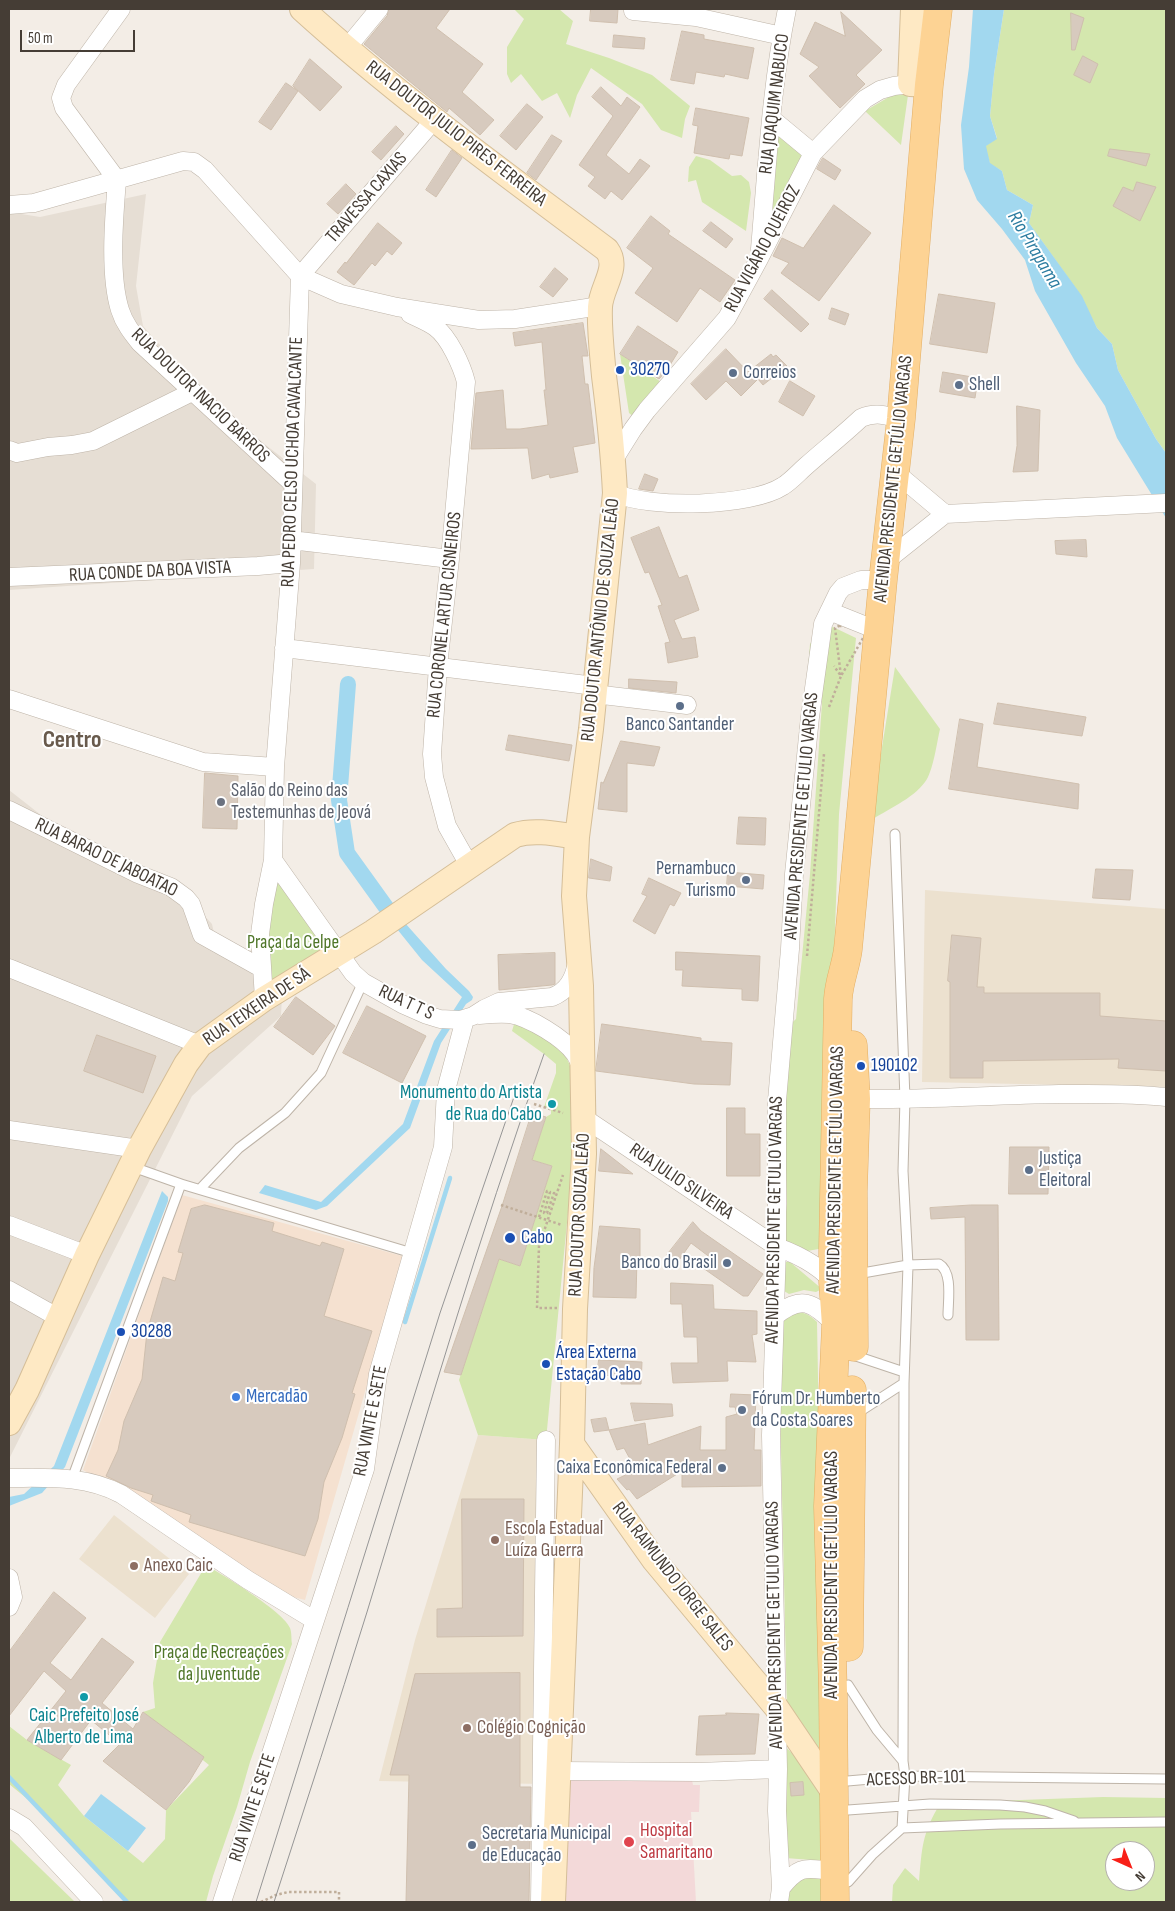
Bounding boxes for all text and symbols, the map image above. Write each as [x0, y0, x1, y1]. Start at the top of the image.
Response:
scale bar [22, 20, 138, 52]
text: 50 m [28, 29, 53, 48]
street label: RUA JOAQUIM NABUCO [755, 33, 795, 175]
street label: RUA DOUTOR JULIO PIRES FERREIRA [361, 56, 551, 212]
street label: TRAVESSA CAXIAS [321, 148, 413, 248]
street label: RUA VIGÁRIO QUEIROZ [720, 182, 806, 316]
water label: Rio Pirapama [1002, 207, 1066, 293]
street label: RUA DOUTOR INACIO BARROS [126, 324, 274, 468]
street label: RUA PEDRO CELSO UCHOA CAVALCANTE [277, 336, 309, 588]
street label: AVENIDA PRESIDENTE GETÚLIO VARGAS [870, 354, 918, 604]
place label: 30270 [630, 359, 670, 381]
place label: Correios [743, 362, 796, 384]
marker: 30270 [614, 364, 626, 376]
marker: Correios [727, 367, 739, 379]
place label: Shell [969, 374, 1000, 396]
marker: Shell [953, 379, 965, 391]
street label: RUA DOUTOR ANTÔNIO DE SOUZA LEÃO [577, 497, 625, 743]
street label: RUA CORONEL ARTUR CISNEIROS [423, 511, 467, 719]
street label: RUA CONDE DA BOA VISTA [68, 556, 232, 588]
street label: AVENIDA PRESIDENTE GETULIO VARGAS [780, 691, 824, 941]
marker: Banco Santander [674, 700, 686, 712]
place label: Banco Santander [626, 714, 734, 736]
district label: Centro [43, 727, 101, 755]
place label: Salão do Reino das Testemunhas de Jeová [231, 780, 371, 824]
marker: Salão do Reino das Testemunhas de Jeová [215, 796, 227, 808]
street label: RUA BARAO DE JABOATAO [31, 814, 181, 902]
place label: Pernambuco Turismo [656, 858, 736, 902]
marker: Pernambuco Turismo [740, 874, 752, 886]
park label: Praça da Celpe [247, 932, 339, 954]
street label: RUA TEIXEIRA DE SÁ [199, 963, 315, 1051]
street label: RUA T T S [375, 980, 437, 1026]
street label: AVENIDA PRESIDENTE GETÚLIO VARGAS [822, 1046, 850, 1294]
place label: 190102 [871, 1055, 917, 1077]
marker: 190102 [855, 1060, 867, 1072]
place label: Monumento do Artista de Rua do Cabo [400, 1082, 542, 1126]
street label: AVENIDA PRESIDENTE GETULIO VARGAS [761, 1096, 789, 1344]
marker: Monumento do Artista de Rua do Cabo [546, 1098, 558, 1110]
street label: RUA DOUTOR SOUZA LEÃO [564, 1133, 596, 1297]
street label: RUA JULIO SILVEIRA [625, 1139, 737, 1225]
place label: Justiça Eleitoral [1039, 1148, 1091, 1192]
marker: Justiça Eleitoral [1023, 1164, 1035, 1176]
place label: Cabo [521, 1227, 553, 1249]
marker: Cabo [503, 1231, 517, 1245]
place label: Banco do Brasil [621, 1252, 717, 1274]
marker: Banco do Brasil [721, 1257, 733, 1269]
place label: 30288 [131, 1321, 172, 1343]
marker: 30288 [115, 1326, 127, 1338]
place label: Área Externa Estação Cabo [556, 1342, 641, 1386]
marker: Área Externa Estação Cabo [540, 1358, 552, 1370]
street label: RUA VINTE E SETE [349, 1364, 393, 1478]
place label: Mercadão [246, 1386, 308, 1408]
place label: Fórum Dr. Humberto da Costa Soares [752, 1388, 880, 1432]
marker: Mercadão [230, 1391, 242, 1403]
marker: Fórum Dr. Humberto da Costa Soares [736, 1404, 748, 1416]
street label: AVENIDA PRESIDENTE GETÚLIO VARGAS [821, 1451, 843, 1699]
place label: Caixa Econômica Federal [556, 1457, 712, 1479]
marker: Caixa Econômica Federal [716, 1462, 728, 1474]
street label: RUA RAIMUNDO JORGE SALES [607, 1498, 737, 1656]
street label: AVENIDA PRESIDENTE GETULIO VARGAS [761, 1501, 789, 1749]
place label: Escola Estadual Luíza Guerra [505, 1518, 603, 1562]
marker: Escola Estadual Luíza Guerra [489, 1534, 501, 1546]
place label: Anexo Caic [144, 1555, 213, 1577]
marker: Anexo Caic [128, 1560, 140, 1572]
park label: Praça de Recreações da Juventude [154, 1642, 284, 1686]
marker: Caic Prefeito José Alberto de Lima [78, 1691, 90, 1703]
place label: Caic Prefeito José Alberto de Lima [29, 1705, 139, 1749]
place label: Colégio Cognição [477, 1717, 586, 1739]
marker: Colégio Cognição [461, 1722, 473, 1734]
street label: RUA VINTE E SETE [225, 1751, 281, 1865]
street label: ACESSO BR-101 [866, 1766, 966, 1792]
place label: Hospital Samaritano [640, 1820, 713, 1864]
place label: Secretaria Municipal de Educação [482, 1823, 611, 1867]
marker: Hospital Samaritano [622, 1835, 636, 1849]
marker: Secretaria Municipal de Educação [466, 1839, 478, 1851]
north arrow [1105, 1841, 1155, 1891]
text: N [1131, 1868, 1149, 1885]

